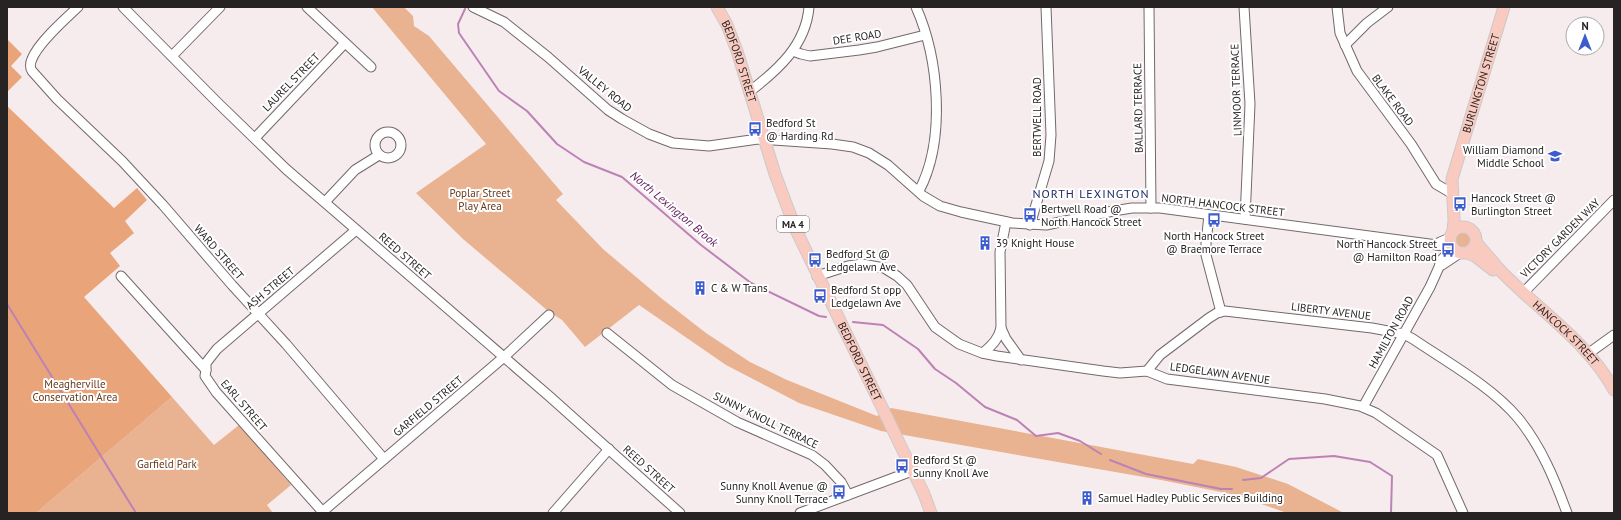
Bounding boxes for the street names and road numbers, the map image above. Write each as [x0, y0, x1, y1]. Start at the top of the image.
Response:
street label: BEDFORD STREET [719, 18, 759, 104]
street label: DEE ROAD [832, 26, 882, 48]
street label: BURLINGTON STREET [1459, 32, 1503, 135]
street label: LINMOOR TERRACE [1227, 44, 1245, 136]
street label: LAUREL STREET [259, 50, 323, 114]
street label: VALLEY ROAD [574, 62, 635, 115]
street label: BALLARD TERRACE [1130, 63, 1146, 153]
street label: BLAKE ROAD [1369, 71, 1417, 129]
street label: BERTWELL ROAD [1030, 77, 1044, 157]
street label: NORTH HANCOCK STREET [1161, 190, 1285, 220]
street label: VICTORY GARDEN WAY [1517, 195, 1603, 281]
road number: MA 4 [777, 216, 809, 232]
street label: WARD STREET [191, 222, 247, 282]
street label: REED STREET [376, 229, 434, 283]
street label: ASH STREET [243, 264, 297, 312]
street label: HAMILTON ROAD [1365, 293, 1417, 371]
street label: HANCOCK STREET [1530, 298, 1602, 368]
street label: LIBERTY AVENUE [1290, 299, 1372, 323]
street label: BEDFORD STREET [835, 320, 885, 403]
street label: LEDGELAWN AVENUE [1169, 359, 1271, 387]
street label: GARFIELD STREET [390, 373, 466, 439]
street label: EARL STREET [218, 376, 270, 434]
street label: SUNNY KNOLL TERRACE [711, 389, 821, 452]
street label: REED STREET [620, 442, 678, 496]

